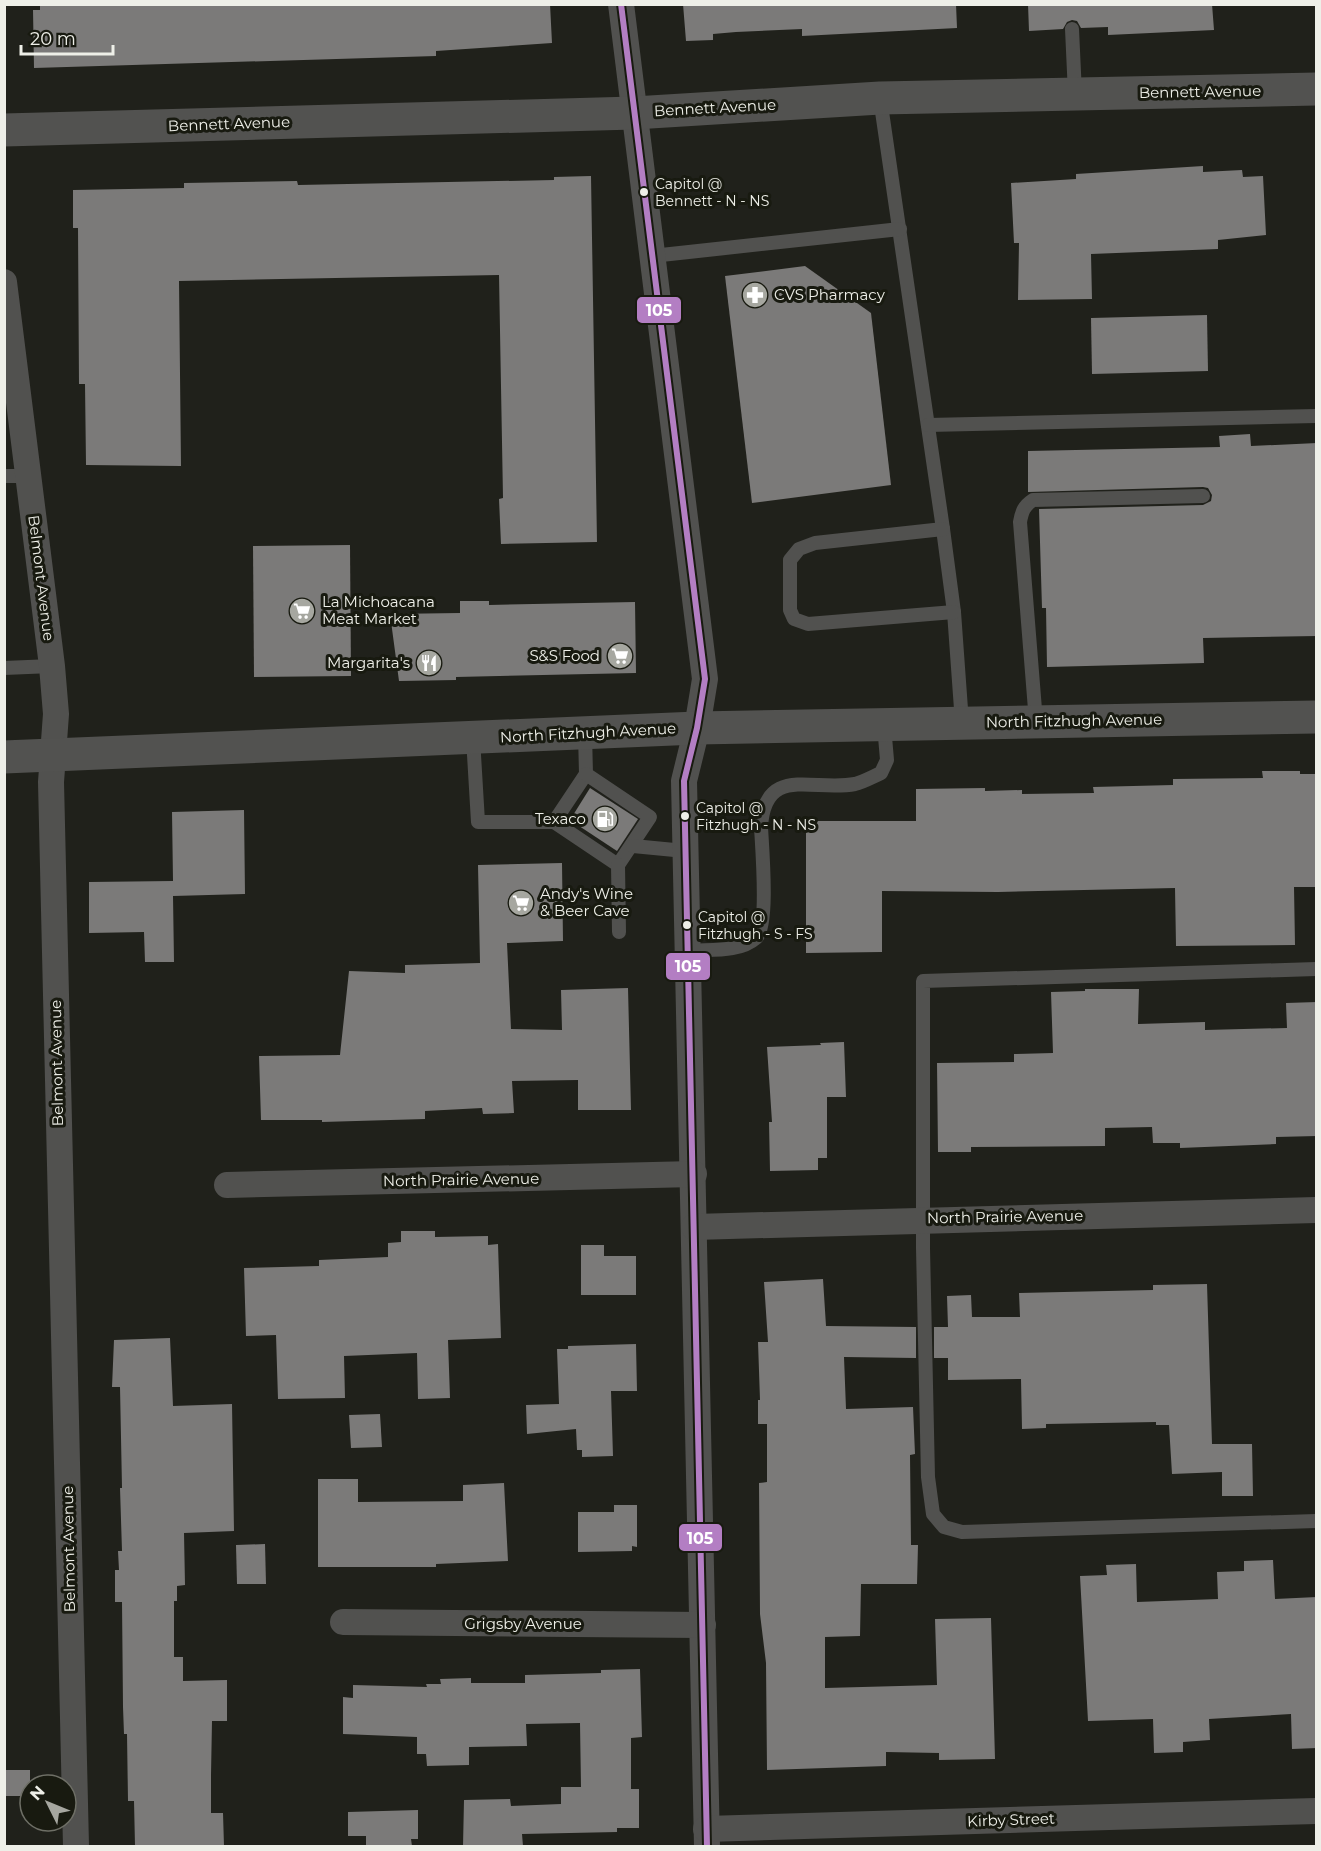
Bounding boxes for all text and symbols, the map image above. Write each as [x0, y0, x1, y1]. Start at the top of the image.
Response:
scale bar [21, 18, 112, 56]
text: 20 m [30, 28, 76, 50]
street label: Bennett Avenue [1139, 81, 1261, 102]
street label: Bennett Avenue [653, 95, 777, 120]
street label: Bennett Avenue [168, 112, 290, 135]
place label: Capitol @ Bennett - N - NS [655, 175, 769, 210]
marker: Capitol @ Bennett - N - NS [638, 186, 650, 198]
pharmacy icon: CVS Pharmacy [740, 280, 770, 310]
place label: CVS Pharmacy [774, 285, 886, 304]
line badge: 105 [636, 296, 682, 324]
text: 105 [646, 301, 673, 320]
street label: Belmont Avenue [24, 514, 59, 642]
place label: La Michoacana Meat Market [322, 592, 435, 628]
supermarket icon: La Michoacana Meat Market [287, 596, 317, 626]
supermarket icon: S&S Food [605, 641, 635, 671]
place label: S&S Food [529, 646, 600, 665]
restaurant icon: Margarita's [414, 648, 444, 678]
place label: Margarita's [327, 653, 410, 672]
street label: North Fitzhugh Avenue [986, 709, 1162, 732]
street label: North Fitzhugh Avenue [499, 718, 677, 747]
place label: Capitol @ Fitzhugh - N - NS [696, 799, 816, 834]
fuel station icon: Texaco [590, 804, 620, 834]
place label: Texaco [535, 809, 586, 828]
marker: Capitol @ Fitzhugh - N - NS [679, 810, 691, 822]
place label: Andy's Wine & Beer Cave [540, 884, 633, 920]
supermarket icon: Andy's Wine & Beer Cave [506, 888, 536, 918]
place label: Capitol @ Fitzhugh - S - FS [698, 908, 813, 943]
marker: Capitol @ Fitzhugh - S - FS [681, 919, 693, 931]
line badge: 105 [665, 952, 711, 981]
text: 105 [675, 957, 702, 976]
street label: Belmont Avenue [46, 1000, 67, 1126]
street label: North Prairie Avenue [383, 1169, 539, 1190]
street label: North Prairie Avenue [927, 1206, 1083, 1227]
street label: Belmont Avenue [58, 1486, 79, 1612]
line badge: 105 [678, 1523, 723, 1552]
text: 105 [687, 1529, 714, 1548]
street label: Grigsby Avenue [464, 1614, 582, 1633]
north arrow [18, 1773, 78, 1833]
text: N [26, 1782, 49, 1804]
street label: Kirby Street [967, 1808, 1055, 1831]

